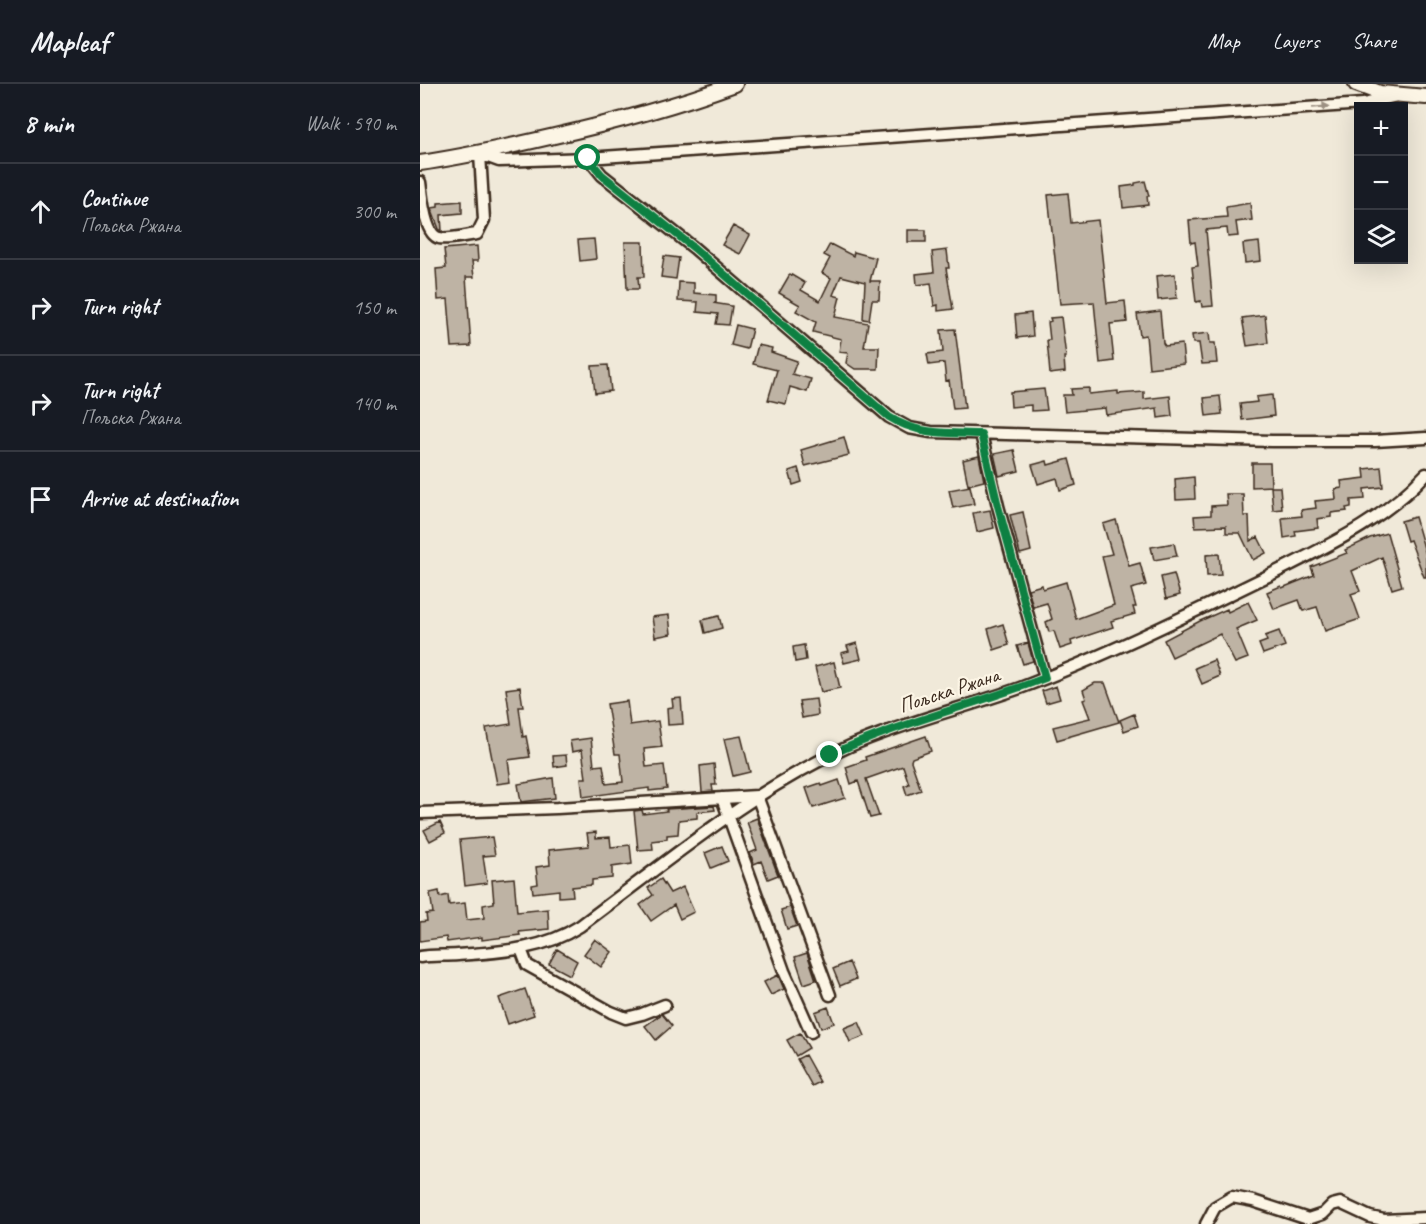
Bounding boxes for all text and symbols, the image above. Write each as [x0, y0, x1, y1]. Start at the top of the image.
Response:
text: Mapleaf [30, 24, 108, 59]
text: Map [1207, 28, 1240, 54]
text: Layers [1273, 28, 1319, 54]
text: Share [1352, 28, 1396, 54]
one-way arrow [1312, 102, 1331, 112]
map controls [1354, 102, 1408, 264]
button: + [1354, 102, 1408, 156]
text: 8 min [24, 107, 74, 140]
text: Walk · 590 m [306, 111, 396, 136]
route start [574, 144, 600, 170]
button: − [1354, 156, 1408, 210]
text: Continue [81, 185, 147, 213]
icon: ahead [24, 195, 57, 228]
text: 300 m [353, 199, 396, 224]
button: layers [1354, 210, 1408, 264]
text: Пољска Ржана [81, 213, 180, 238]
icon: right [24, 291, 57, 324]
text: Turn right [81, 293, 158, 321]
text: 150 m [353, 295, 396, 320]
text: Turn right [81, 377, 158, 405]
icon: right [24, 387, 57, 420]
text: 140 m [353, 391, 396, 416]
text: Пољска Ржана [81, 405, 180, 430]
icon: arrive [24, 483, 57, 516]
text: Arrive at destination [81, 485, 238, 513]
street label: Пољска Ржана [895, 661, 1005, 718]
route end [816, 741, 842, 767]

